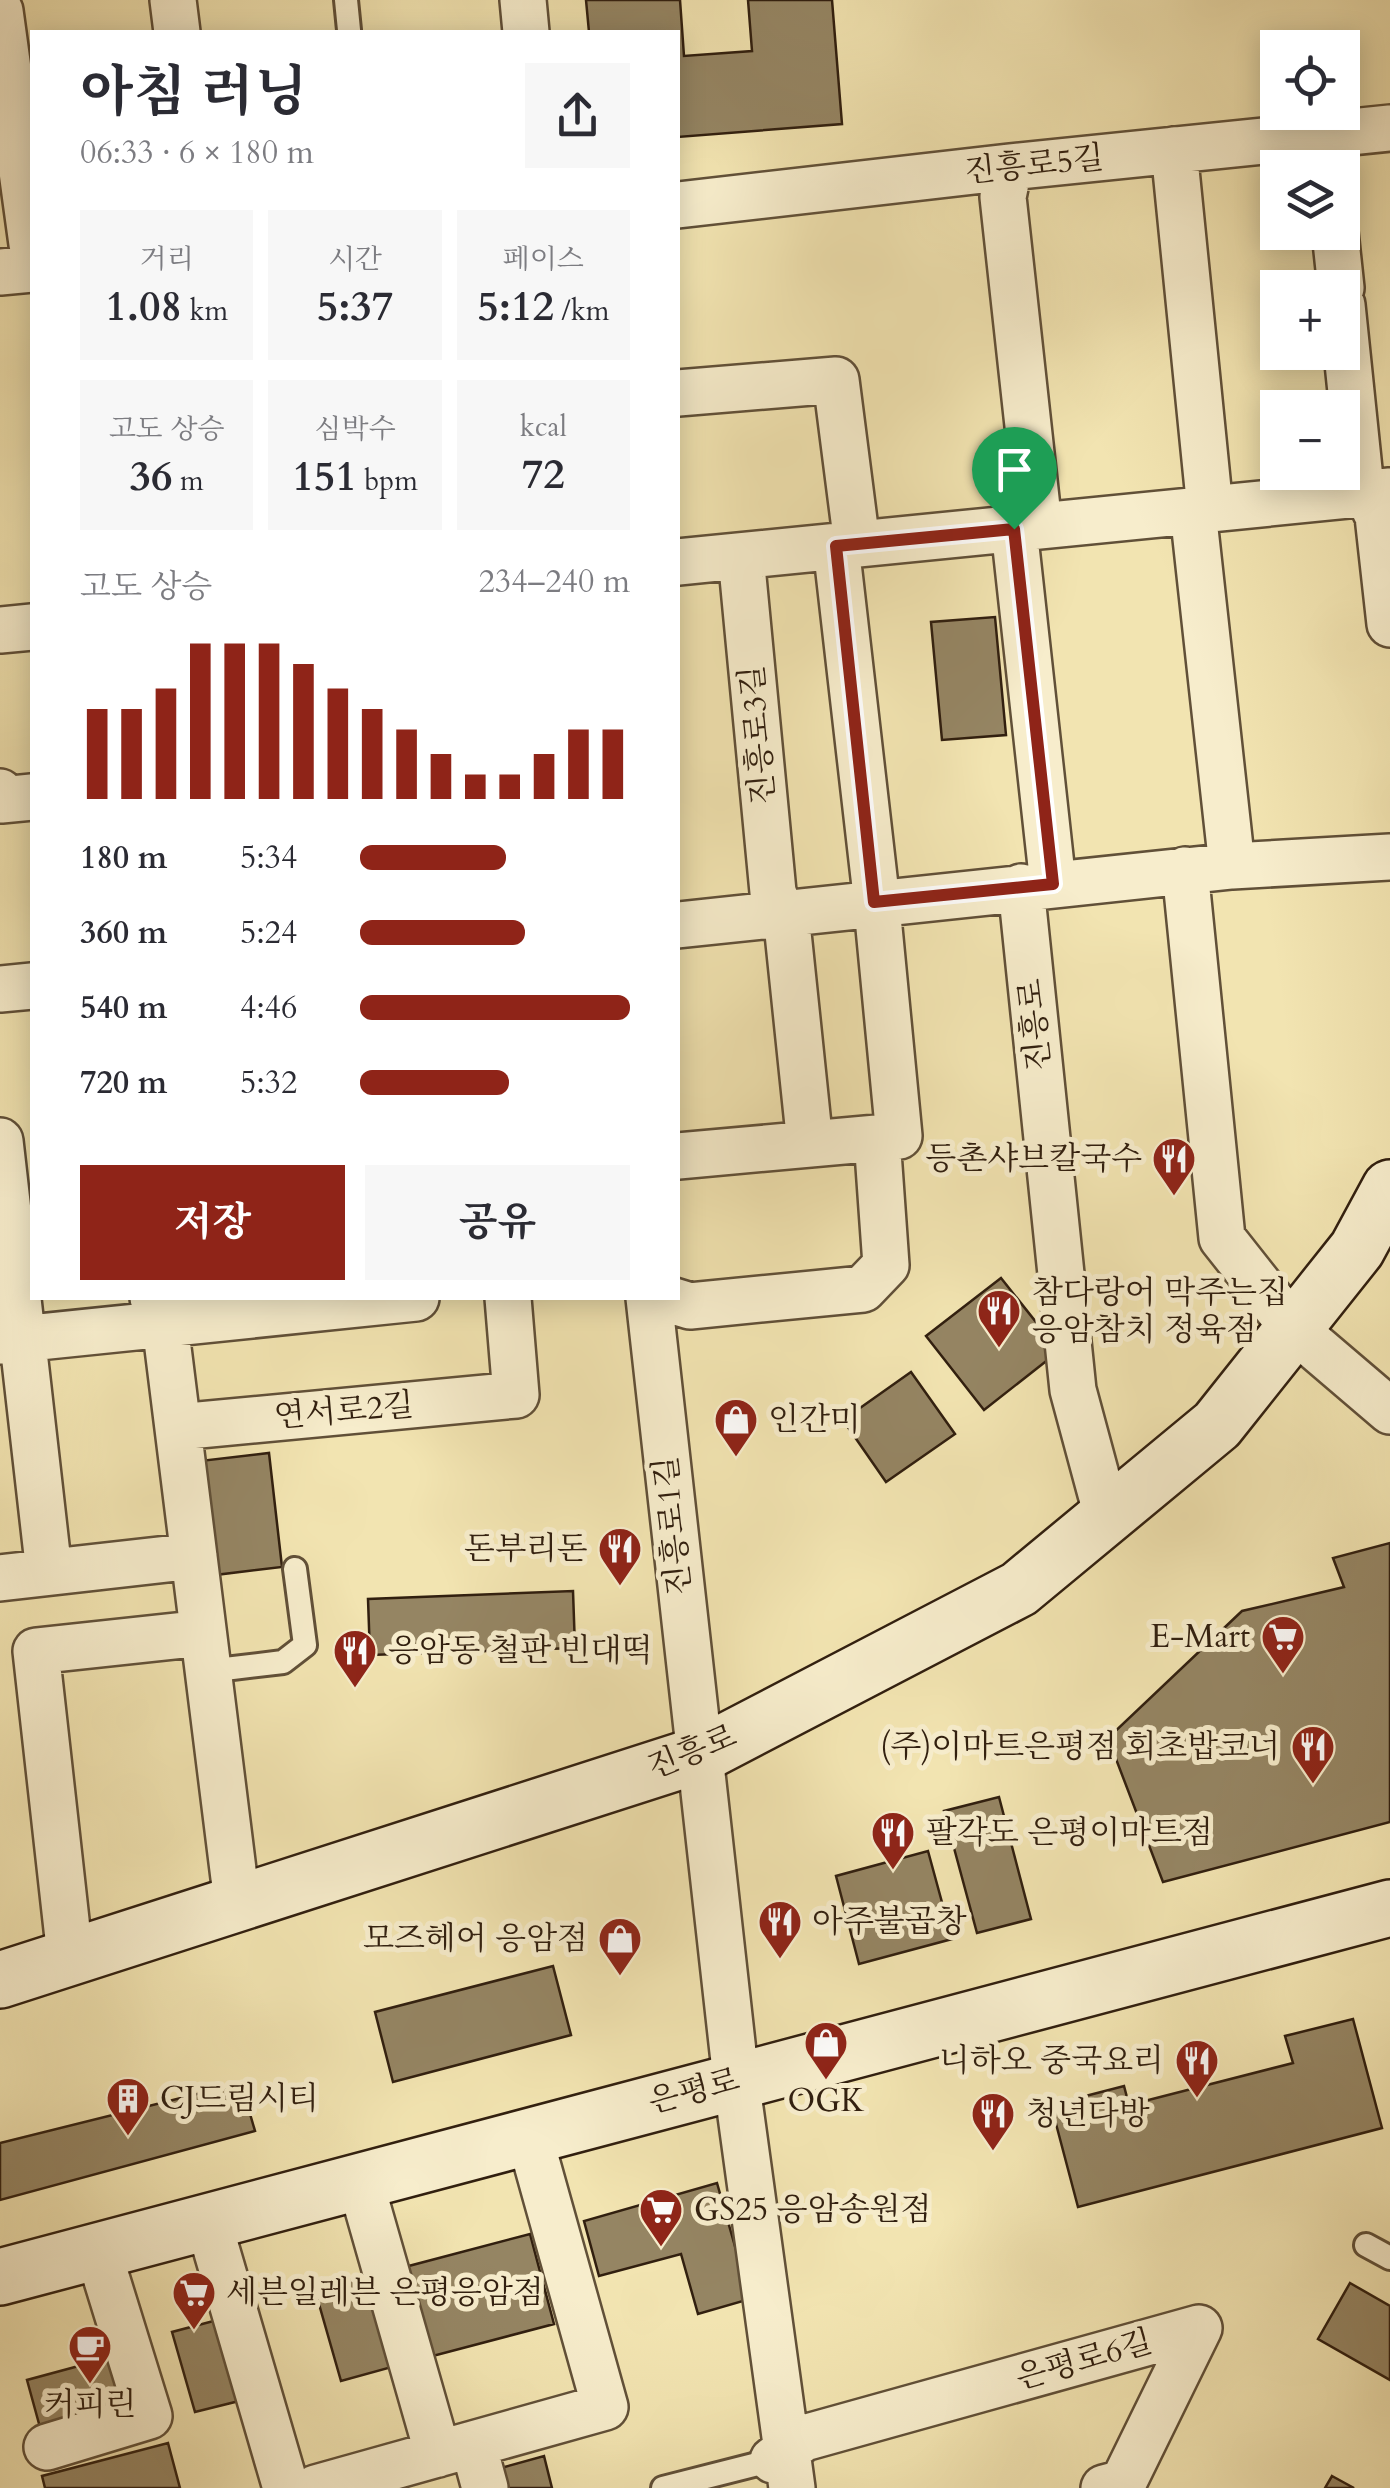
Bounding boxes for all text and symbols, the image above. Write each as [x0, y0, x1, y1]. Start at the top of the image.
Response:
map controls [1260, 30, 1360, 490]
button: locate [1260, 30, 1360, 130]
text: 아침 러닝 [80, 56, 307, 130]
button: share [525, 63, 630, 168]
text: 06:33 · 6 × 180 m [80, 131, 314, 175]
street label: 진흥로5길 [962, 136, 1106, 194]
button: layers [1260, 150, 1360, 250]
text: 거리 [140, 240, 194, 278]
text: 시간 [328, 240, 382, 278]
text: 페이스 [503, 240, 584, 278]
button: + [1260, 270, 1360, 370]
text: 1.08 [105, 278, 182, 335]
text: 5:37 [317, 278, 393, 335]
text: 5:12 [477, 278, 554, 335]
text: km [182, 292, 228, 330]
text: /km [554, 292, 609, 330]
button: − [1260, 390, 1360, 490]
text: kcal [520, 408, 567, 446]
text: 고도 상승 [109, 410, 225, 448]
text: 심박수 [314, 410, 396, 448]
pin [972, 427, 1057, 530]
icon: arrive [987, 442, 1042, 497]
text: 72 [522, 446, 565, 503]
text: 36 [130, 448, 173, 505]
text: 151 [292, 448, 357, 505]
text: m [173, 462, 204, 500]
text: bpm [357, 462, 418, 500]
text: 234–240 m [478, 560, 630, 604]
text: 고도 상승 [80, 565, 212, 609]
street label: 진흥로3길 [730, 663, 786, 807]
text: 180 m [80, 836, 167, 880]
text: 5:34 [240, 836, 297, 880]
text: 360 m [80, 911, 167, 955]
text: 5:24 [240, 911, 297, 955]
street label: 진흥로 [1008, 977, 1062, 1073]
text: 540 m [80, 986, 167, 1030]
text: 4:46 [240, 986, 297, 1030]
text: 720 m [80, 1061, 167, 1105]
text: 5:32 [240, 1061, 297, 1105]
restaurant icon: 등촌샤브칼국수 [1151, 1136, 1197, 1197]
place label: 등촌샤브칼국수 [926, 1137, 1142, 1181]
button: 저장 [80, 1165, 345, 1280]
button: 공유 [365, 1165, 630, 1280]
place label: 참다랑어 막주는집 응암참치 정육점 [1032, 1271, 1288, 1352]
restaurant icon: 참다랑어 막주는집 응암참치 정육점 [976, 1288, 1022, 1349]
street label: 연서로2길 [272, 1383, 416, 1439]
shop icon: 인간미 [713, 1397, 759, 1458]
place label: 인간미 [768, 1398, 861, 1442]
street label: 진흥로1길 [644, 1454, 702, 1598]
restaurant icon: 돈부리돈 [597, 1526, 643, 1587]
place label: 돈부리돈 [464, 1527, 588, 1571]
supermarket icon: E-Mart [1260, 1614, 1306, 1675]
place label: E-Mart [1150, 1615, 1250, 1659]
restaurant icon: 응암동 철판 빈대떡 [332, 1628, 378, 1689]
place label: 응암동 철판 빈대떡 [388, 1629, 652, 1673]
street label: 진흥로 [641, 1714, 743, 1790]
restaurant icon: (주)이마트은평점 회초밥코너 [1290, 1724, 1336, 1785]
place label: (주)이마트은평점 회초밥코너 [880, 1725, 1280, 1769]
restaurant icon: 팔각도 은평이마트점 [870, 1810, 916, 1871]
place label: 팔각도 은평이마트점 [926, 1811, 1213, 1855]
restaurant icon: 아주불곱창 [757, 1899, 803, 1960]
place label: 아주불곱창 [812, 1900, 967, 1944]
shop icon: 모즈헤어 응암점 [597, 1916, 643, 1977]
place label: 모즈헤어 응암점 [363, 1917, 588, 1961]
shop icon: OGK [803, 2020, 849, 2081]
restaurant icon: 니하오 중국요리 [1174, 2038, 1220, 2099]
place label: 니하오 중국요리 [939, 2039, 1164, 2083]
street label: 은평로 [644, 2058, 745, 2124]
building icon: CJ드림시티 [105, 2076, 151, 2137]
place label: CJ드림시티 [160, 2077, 319, 2121]
place label: OGK [788, 2079, 865, 2123]
restaurant icon: 청년다방 [970, 2091, 1016, 2152]
place label: 청년다방 [1026, 2092, 1150, 2136]
supermarket icon: GS25 응암송원점 [638, 2187, 684, 2248]
place label: GS25 응암송원점 [694, 2188, 931, 2232]
supermarket icon: 세븐일레븐 은평응암점 [171, 2270, 217, 2331]
place label: 세븐일레븐 은평응암점 [226, 2271, 544, 2315]
street label: 은평로6길 [1011, 2320, 1157, 2400]
cafe icon: 커피린 [67, 2324, 113, 2385]
place label: 커피린 [44, 2383, 136, 2427]

